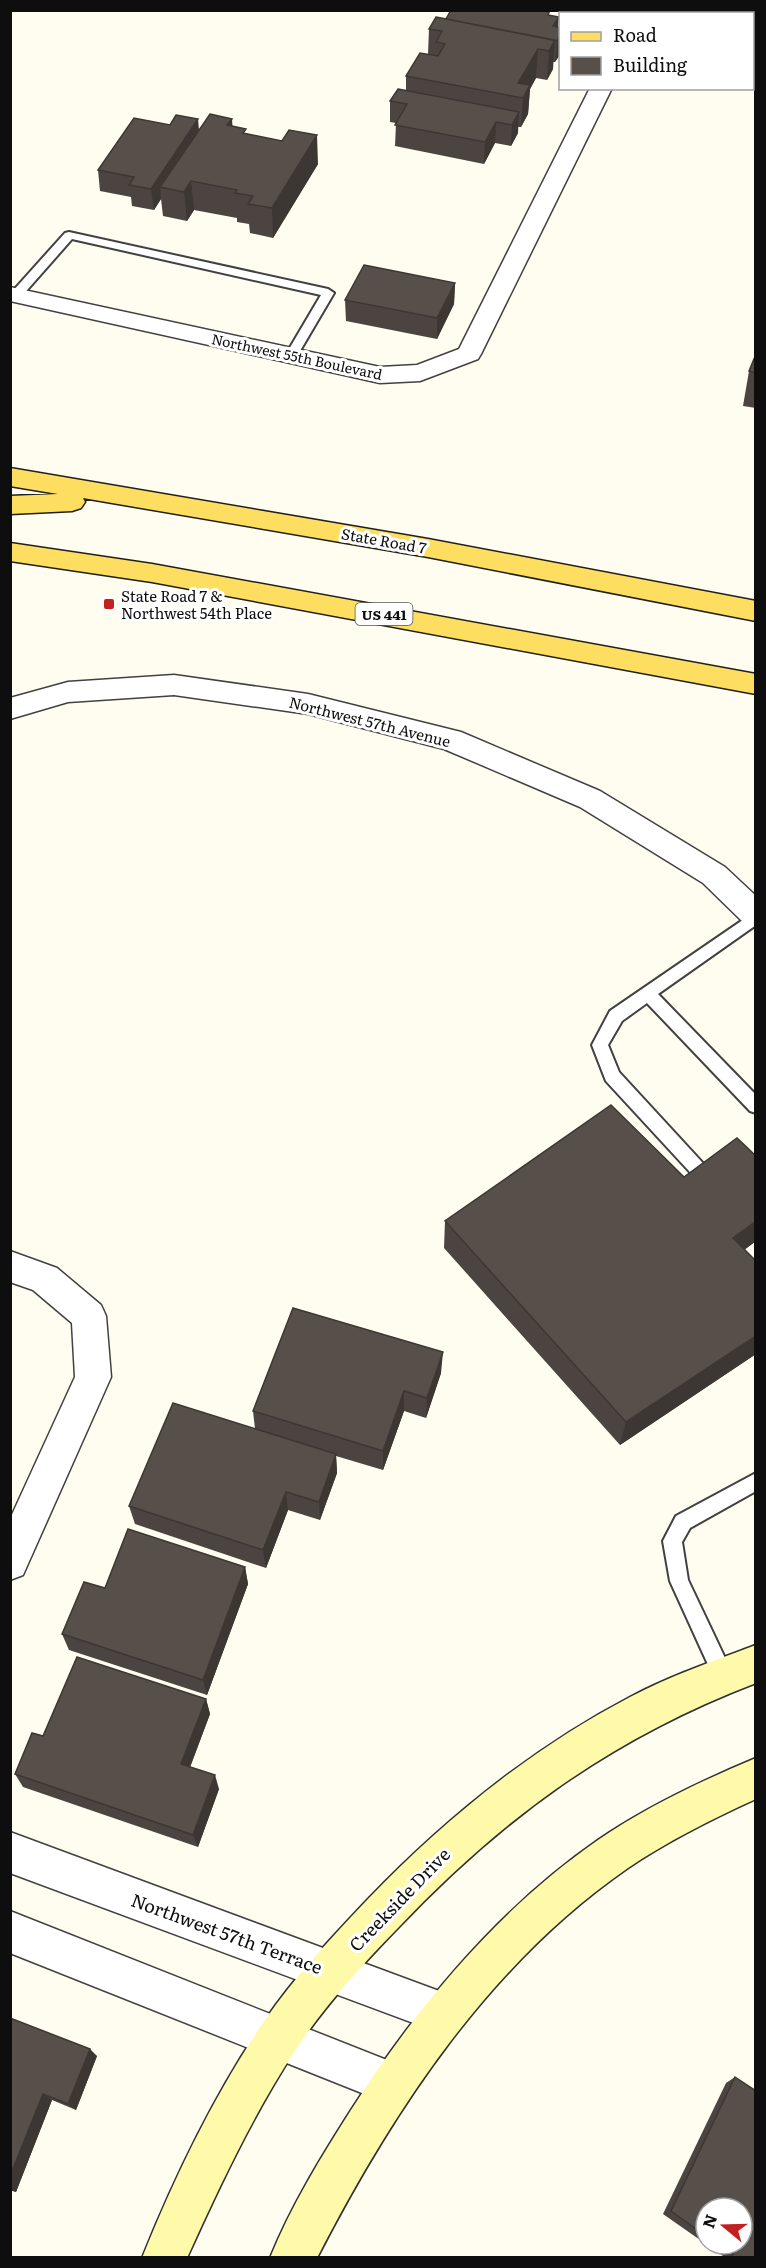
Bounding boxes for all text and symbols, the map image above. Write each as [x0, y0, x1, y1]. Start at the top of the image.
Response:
legend [559, 12, 754, 90]
text: Road [613, 21, 657, 48]
text: Building [613, 51, 688, 78]
street label: Northwest 55th Boulevard [210, 328, 385, 384]
street label: State Road 7 [340, 521, 429, 559]
place label: State Road 7 & Northwest 54th Place [121, 584, 272, 624]
marker: State Road 7 & Northwest 54th Place [102, 597, 116, 611]
road number: US 441 [356, 603, 412, 625]
street label: Northwest 57th Avenue [287, 690, 453, 752]
street label: Creekside Drive [342, 1841, 456, 1957]
street label: Northwest 57th Terrace [128, 1886, 326, 1980]
north arrow [694, 2196, 754, 2256]
text: N [695, 2211, 722, 2231]

